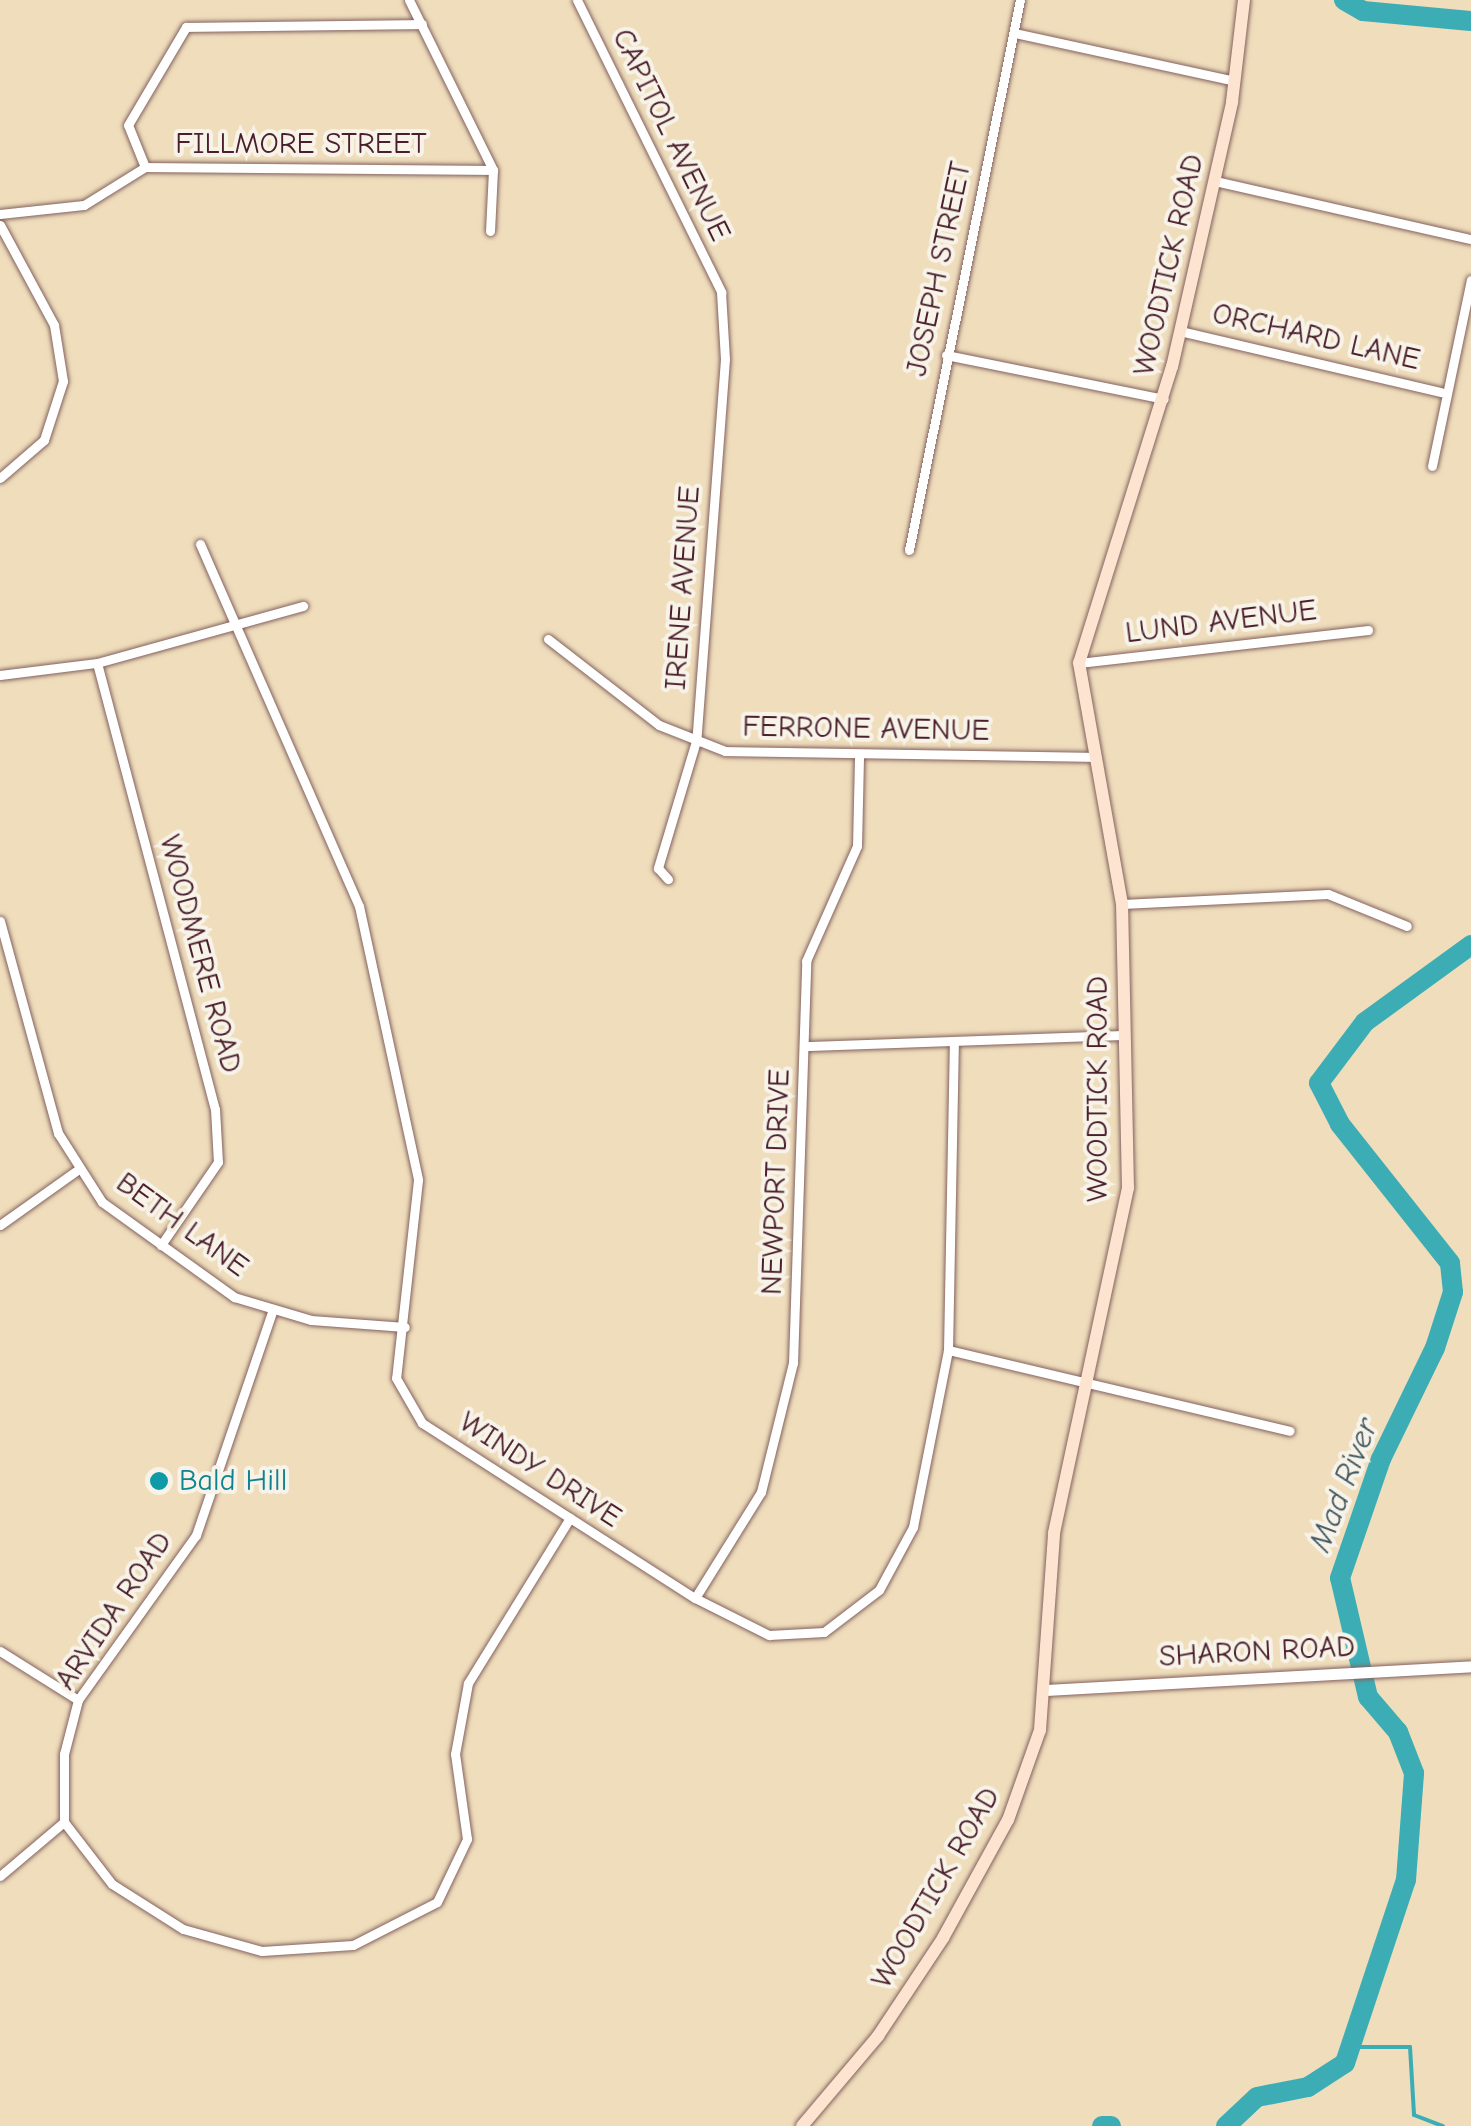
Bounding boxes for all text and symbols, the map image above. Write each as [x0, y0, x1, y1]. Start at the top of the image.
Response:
street label: CAPITOL AVENUE [604, 23, 738, 247]
street label: FILLMORE STREET [175, 126, 427, 162]
street label: WOODTICK ROAD [1126, 151, 1212, 379]
street label: JOSEPH STREET [899, 159, 979, 379]
street label: ORCHARD LANE [1209, 296, 1423, 378]
street label: IRENE AVENUE [658, 485, 708, 691]
street label: LUND AVENUE [1123, 592, 1319, 652]
street label: FERRONE AVENUE [742, 709, 990, 749]
street label: WOODMERE ROAD [151, 831, 249, 1077]
street label: WOODTICK ROAD [1080, 976, 1116, 1202]
street label: NEWPORT DRIVE [754, 1068, 798, 1296]
street label: BETH LANE [109, 1165, 255, 1285]
street label: WINDY DRIVE [452, 1404, 628, 1536]
water label: Mad River [1301, 1413, 1387, 1557]
place label: Bald Hill [179, 1463, 287, 1499]
marker: Bald Hill [148, 1470, 170, 1492]
street label: ARVIDA ROAD [48, 1525, 180, 1697]
street label: SHARON ROAD [1158, 1629, 1356, 1675]
street label: WOODTICK ROAD [864, 1781, 1008, 1995]

